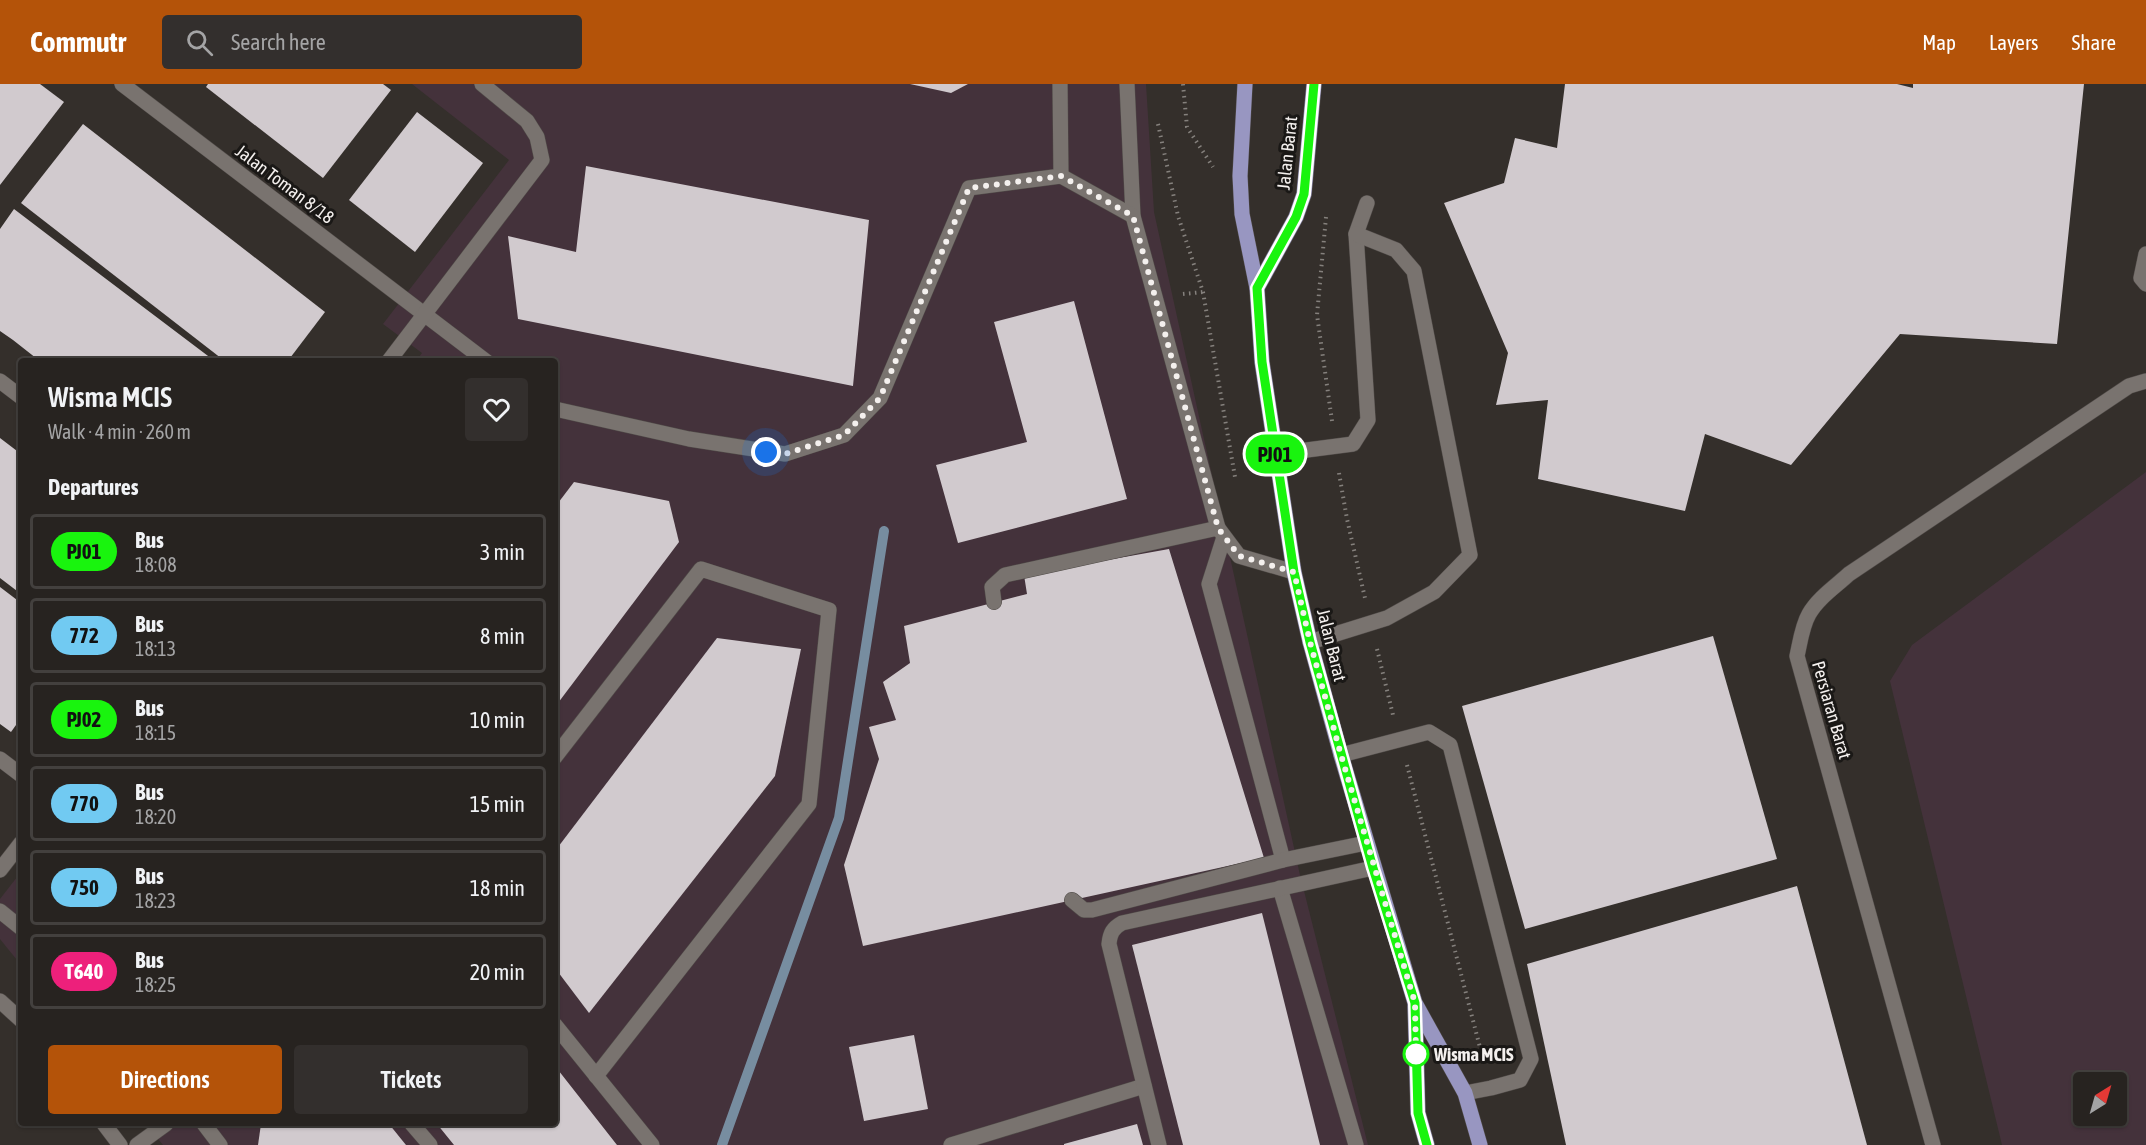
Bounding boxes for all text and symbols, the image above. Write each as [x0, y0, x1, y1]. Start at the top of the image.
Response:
search box [162, 15, 582, 69]
text: Commutr [30, 26, 126, 58]
icon: search [183, 26, 216, 59]
text: Search here [231, 29, 326, 55]
text: Map [1922, 30, 1956, 54]
text: Layers [1989, 30, 2039, 54]
text: Share [2072, 30, 2116, 54]
street label: Jalan Barat [1273, 115, 1301, 191]
street label: Jalan Toman 8/18 [232, 140, 338, 228]
button: heart [465, 378, 528, 441]
text: Wisma MCIS [48, 381, 172, 413]
text: Walk · 4 min · 260 m [48, 420, 191, 443]
line badge: PJ01 [1233, 434, 1317, 473]
your location [751, 437, 781, 467]
text: PJ01 [1258, 442, 1292, 466]
text: Departures [48, 474, 138, 500]
text: Bus [135, 527, 164, 553]
text: PJ01 [67, 539, 101, 563]
text: 3 min [480, 539, 525, 565]
text: 18:08 [135, 553, 177, 576]
street label: Jalan Barat [1313, 607, 1351, 683]
text: Bus [135, 611, 164, 637]
text: 772 [69, 623, 99, 647]
text: 8 min [480, 623, 525, 649]
text: 18:13 [135, 637, 176, 660]
street label: Persiaran Barat [1808, 659, 1856, 761]
text: Bus [135, 695, 164, 721]
text: PJ02 [67, 707, 101, 731]
text: 10 min [470, 707, 525, 733]
text: 18:15 [135, 721, 176, 744]
text: Bus [135, 779, 164, 805]
text: 770 [69, 791, 99, 815]
text: 15 min [470, 791, 525, 817]
text: 18:20 [135, 805, 176, 828]
text: Bus [135, 863, 164, 889]
text: 750 [69, 875, 99, 899]
text: 18 min [470, 875, 525, 901]
text: 18:23 [135, 889, 176, 912]
text: Bus [135, 947, 164, 973]
text: T640 [65, 959, 103, 983]
text: 20 min [470, 959, 525, 985]
text: 18:25 [135, 973, 176, 996]
marker: Wisma MCIS [1403, 1041, 1429, 1067]
place label: Wisma MCIS [1433, 1044, 1514, 1065]
button: Directions [48, 1045, 282, 1114]
button: Tickets [294, 1045, 528, 1114]
north arrow [2073, 1072, 2127, 1126]
map controls [2073, 1072, 2127, 1126]

